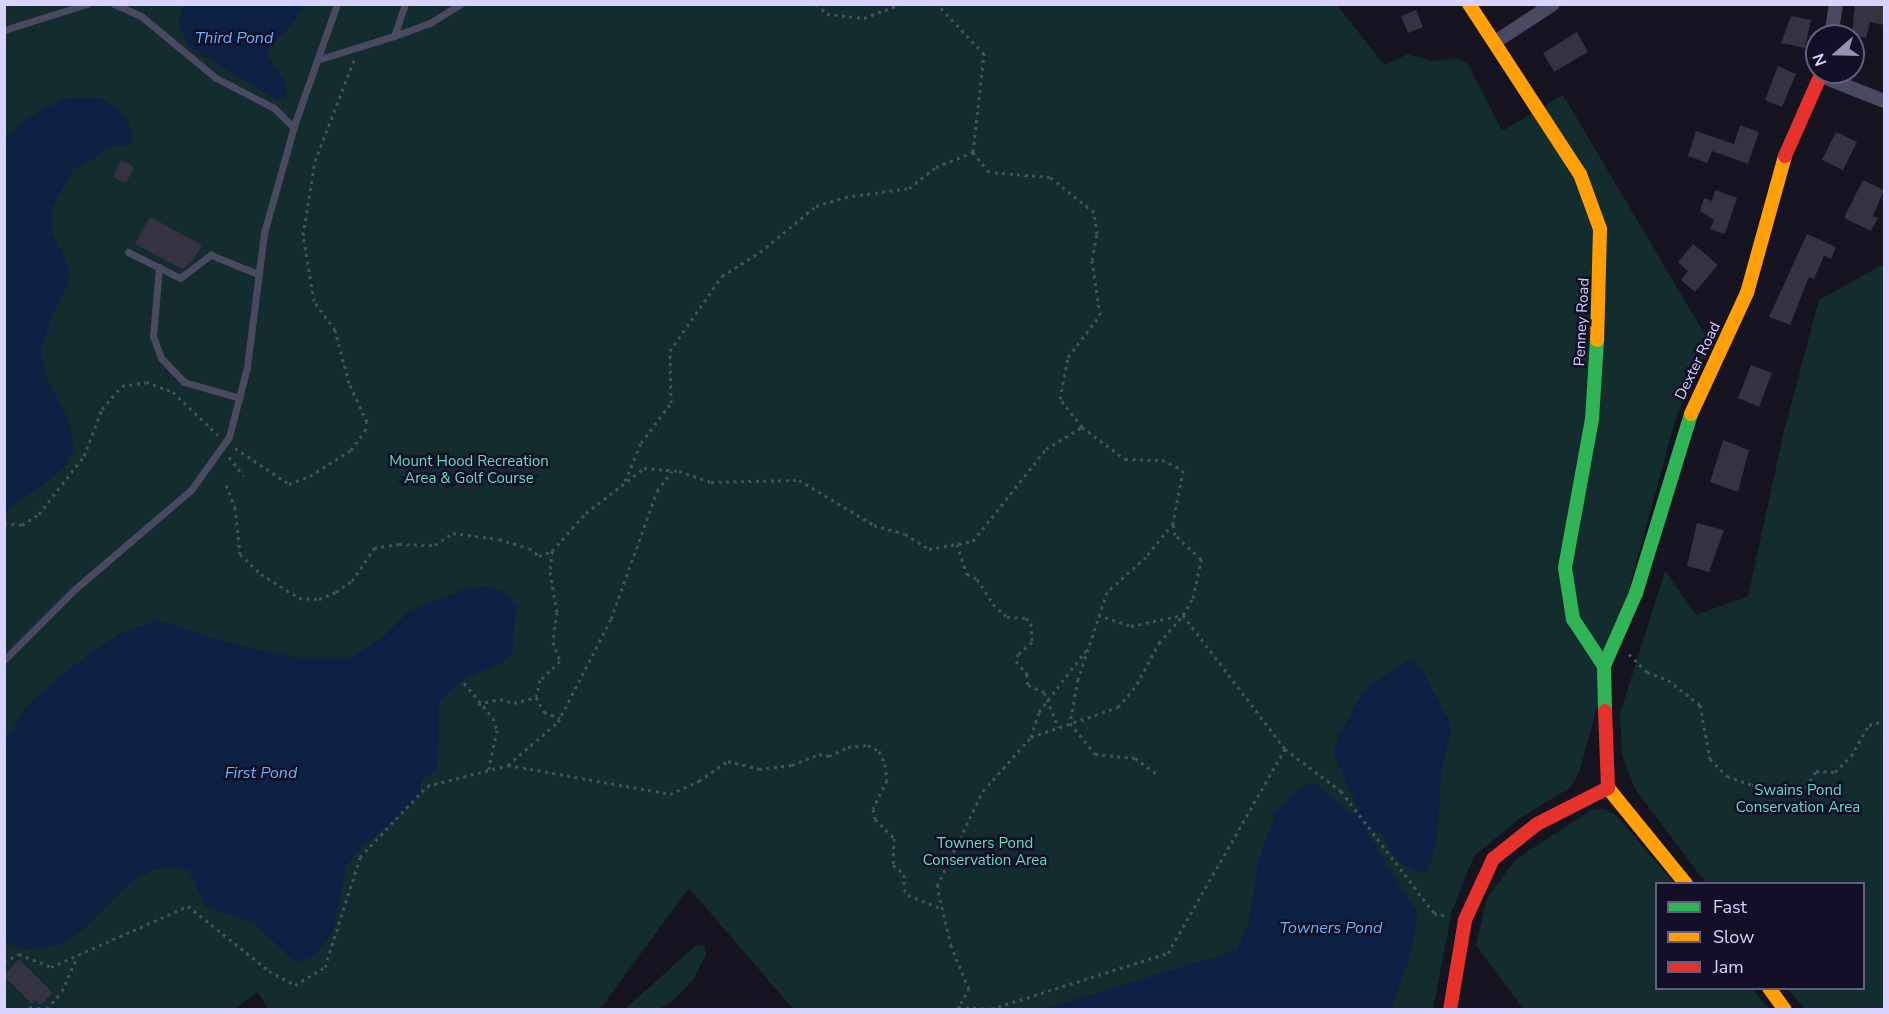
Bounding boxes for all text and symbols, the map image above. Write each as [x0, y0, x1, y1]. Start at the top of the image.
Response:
north arrow [1805, 24, 1865, 84]
water label: Third Pond [195, 28, 273, 48]
text: N [1808, 50, 1832, 69]
street label: Penney Road [1571, 277, 1593, 367]
street label: Dexter Road [1671, 319, 1725, 403]
park label: Mount Hood Recreation Area & Golf Course [389, 452, 549, 487]
water label: First Pond [225, 763, 297, 783]
park label: Swains Pond Conservation Area [1736, 781, 1860, 816]
park label: Towners Pond Conservation Area [923, 834, 1047, 869]
legend [1655, 882, 1865, 990]
text: Fast [1713, 895, 1747, 919]
water label: Towners Pond [1280, 918, 1382, 938]
text: Slow [1713, 925, 1754, 949]
text: Jam [1713, 955, 1744, 979]

